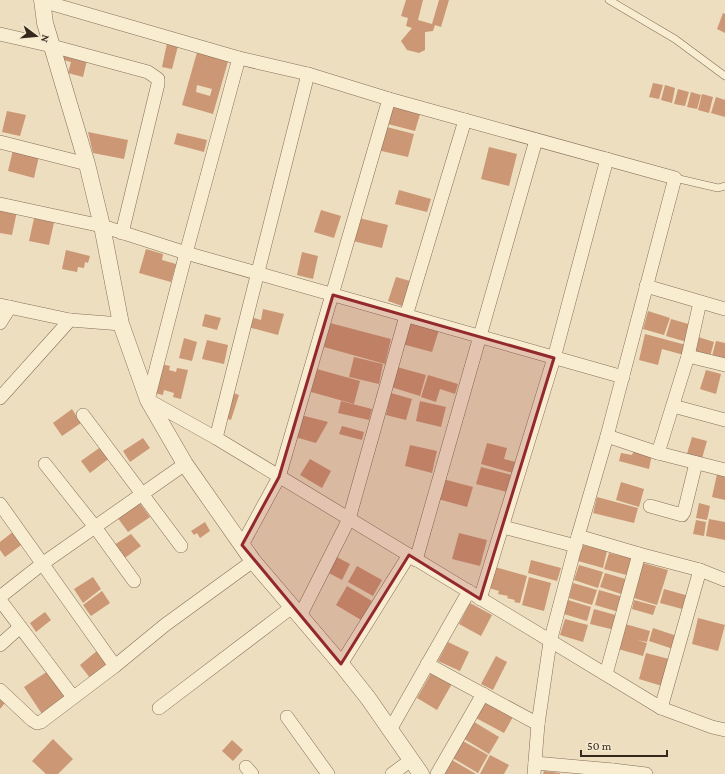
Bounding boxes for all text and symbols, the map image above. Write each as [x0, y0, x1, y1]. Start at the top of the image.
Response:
north arrow [16, 16, 56, 56]
text: N [39, 33, 52, 44]
scale bar [581, 732, 667, 758]
text: 50 m [587, 739, 612, 753]

